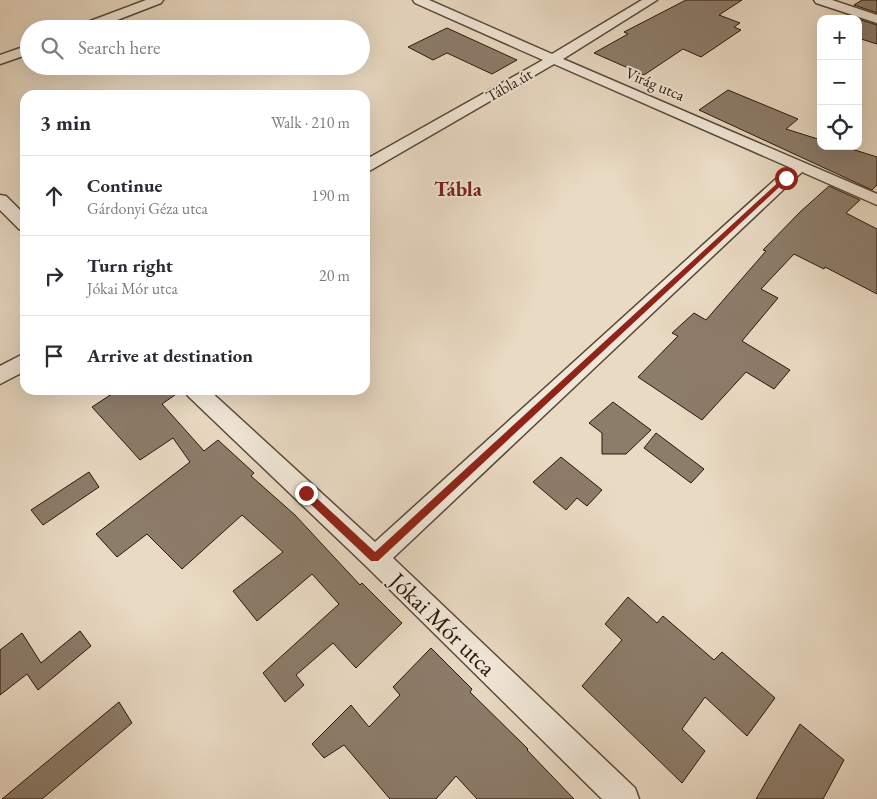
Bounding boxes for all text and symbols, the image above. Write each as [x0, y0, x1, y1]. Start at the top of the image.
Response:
map controls [817, 15, 862, 150]
button: + [817, 15, 862, 60]
search box [20, 20, 370, 75]
icon: search [38, 34, 66, 62]
text: Search here [78, 35, 160, 60]
button: − [817, 60, 862, 105]
street label: Virág utca [622, 62, 688, 106]
street label: Tábla út [482, 63, 536, 107]
button: locate [817, 105, 862, 150]
text: 3 min [40, 109, 91, 136]
text: Walk · 210 m [271, 112, 350, 133]
route start [775, 167, 798, 190]
text: Continue [87, 173, 162, 198]
district label: Tábla [434, 175, 483, 202]
icon: ahead [40, 182, 68, 210]
text: 190 m [311, 185, 350, 206]
text: Gárdonyi Géza utca [87, 198, 208, 219]
text: Turn right [87, 253, 173, 278]
icon: right [40, 262, 68, 290]
text: 20 m [319, 265, 350, 286]
text: Jókai Mór utca [87, 278, 178, 299]
icon: arrive [40, 342, 68, 370]
text: Arrive at destination [87, 343, 253, 368]
route end [295, 482, 318, 505]
street label: Jókai Mór utca [382, 564, 503, 683]

